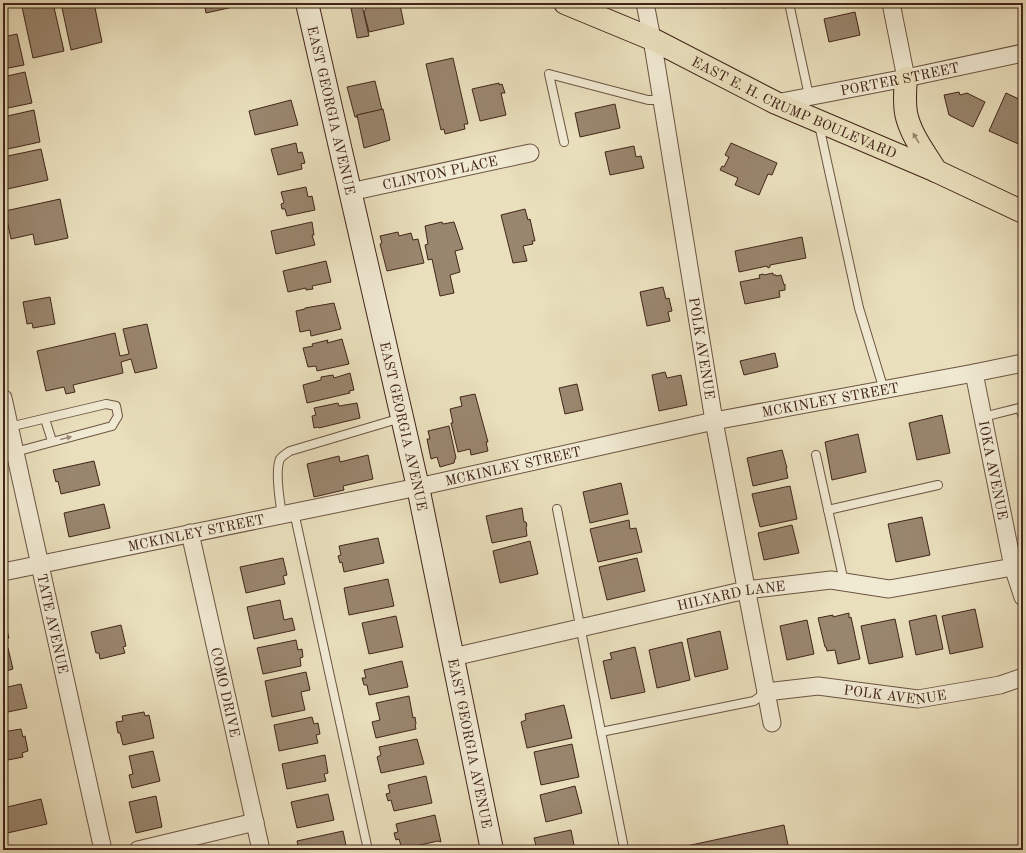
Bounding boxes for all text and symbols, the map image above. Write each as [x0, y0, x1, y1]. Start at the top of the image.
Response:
street label: EAST GEORGIA AVENUE [304, 25, 357, 196]
street label: EAST E. H. CRUMP BOULEVARD [689, 55, 898, 161]
street label: PORTER STREET [839, 61, 961, 98]
one-way arrow [912, 133, 920, 143]
street label: CLINTON PLACE [381, 154, 499, 193]
street label: POLK AVENUE [686, 296, 716, 401]
street label: EAST GEORGIA AVENUE [377, 340, 429, 512]
street label: MCKINLEY STREET [761, 381, 900, 420]
street label: IOKA AVENUE [976, 419, 1009, 521]
one-way arrow [60, 435, 72, 441]
street label: MCKINLEY STREET [444, 445, 583, 489]
street label: MCKINLEY STREET [127, 513, 266, 554]
street label: TATE AVENUE [34, 572, 70, 675]
street label: HILYARD LANE [676, 579, 786, 614]
street label: COMO DRIVE [208, 646, 241, 739]
street label: EAST GEORGIA AVENUE [445, 657, 493, 830]
street label: POLK AVENUE [843, 683, 948, 707]

